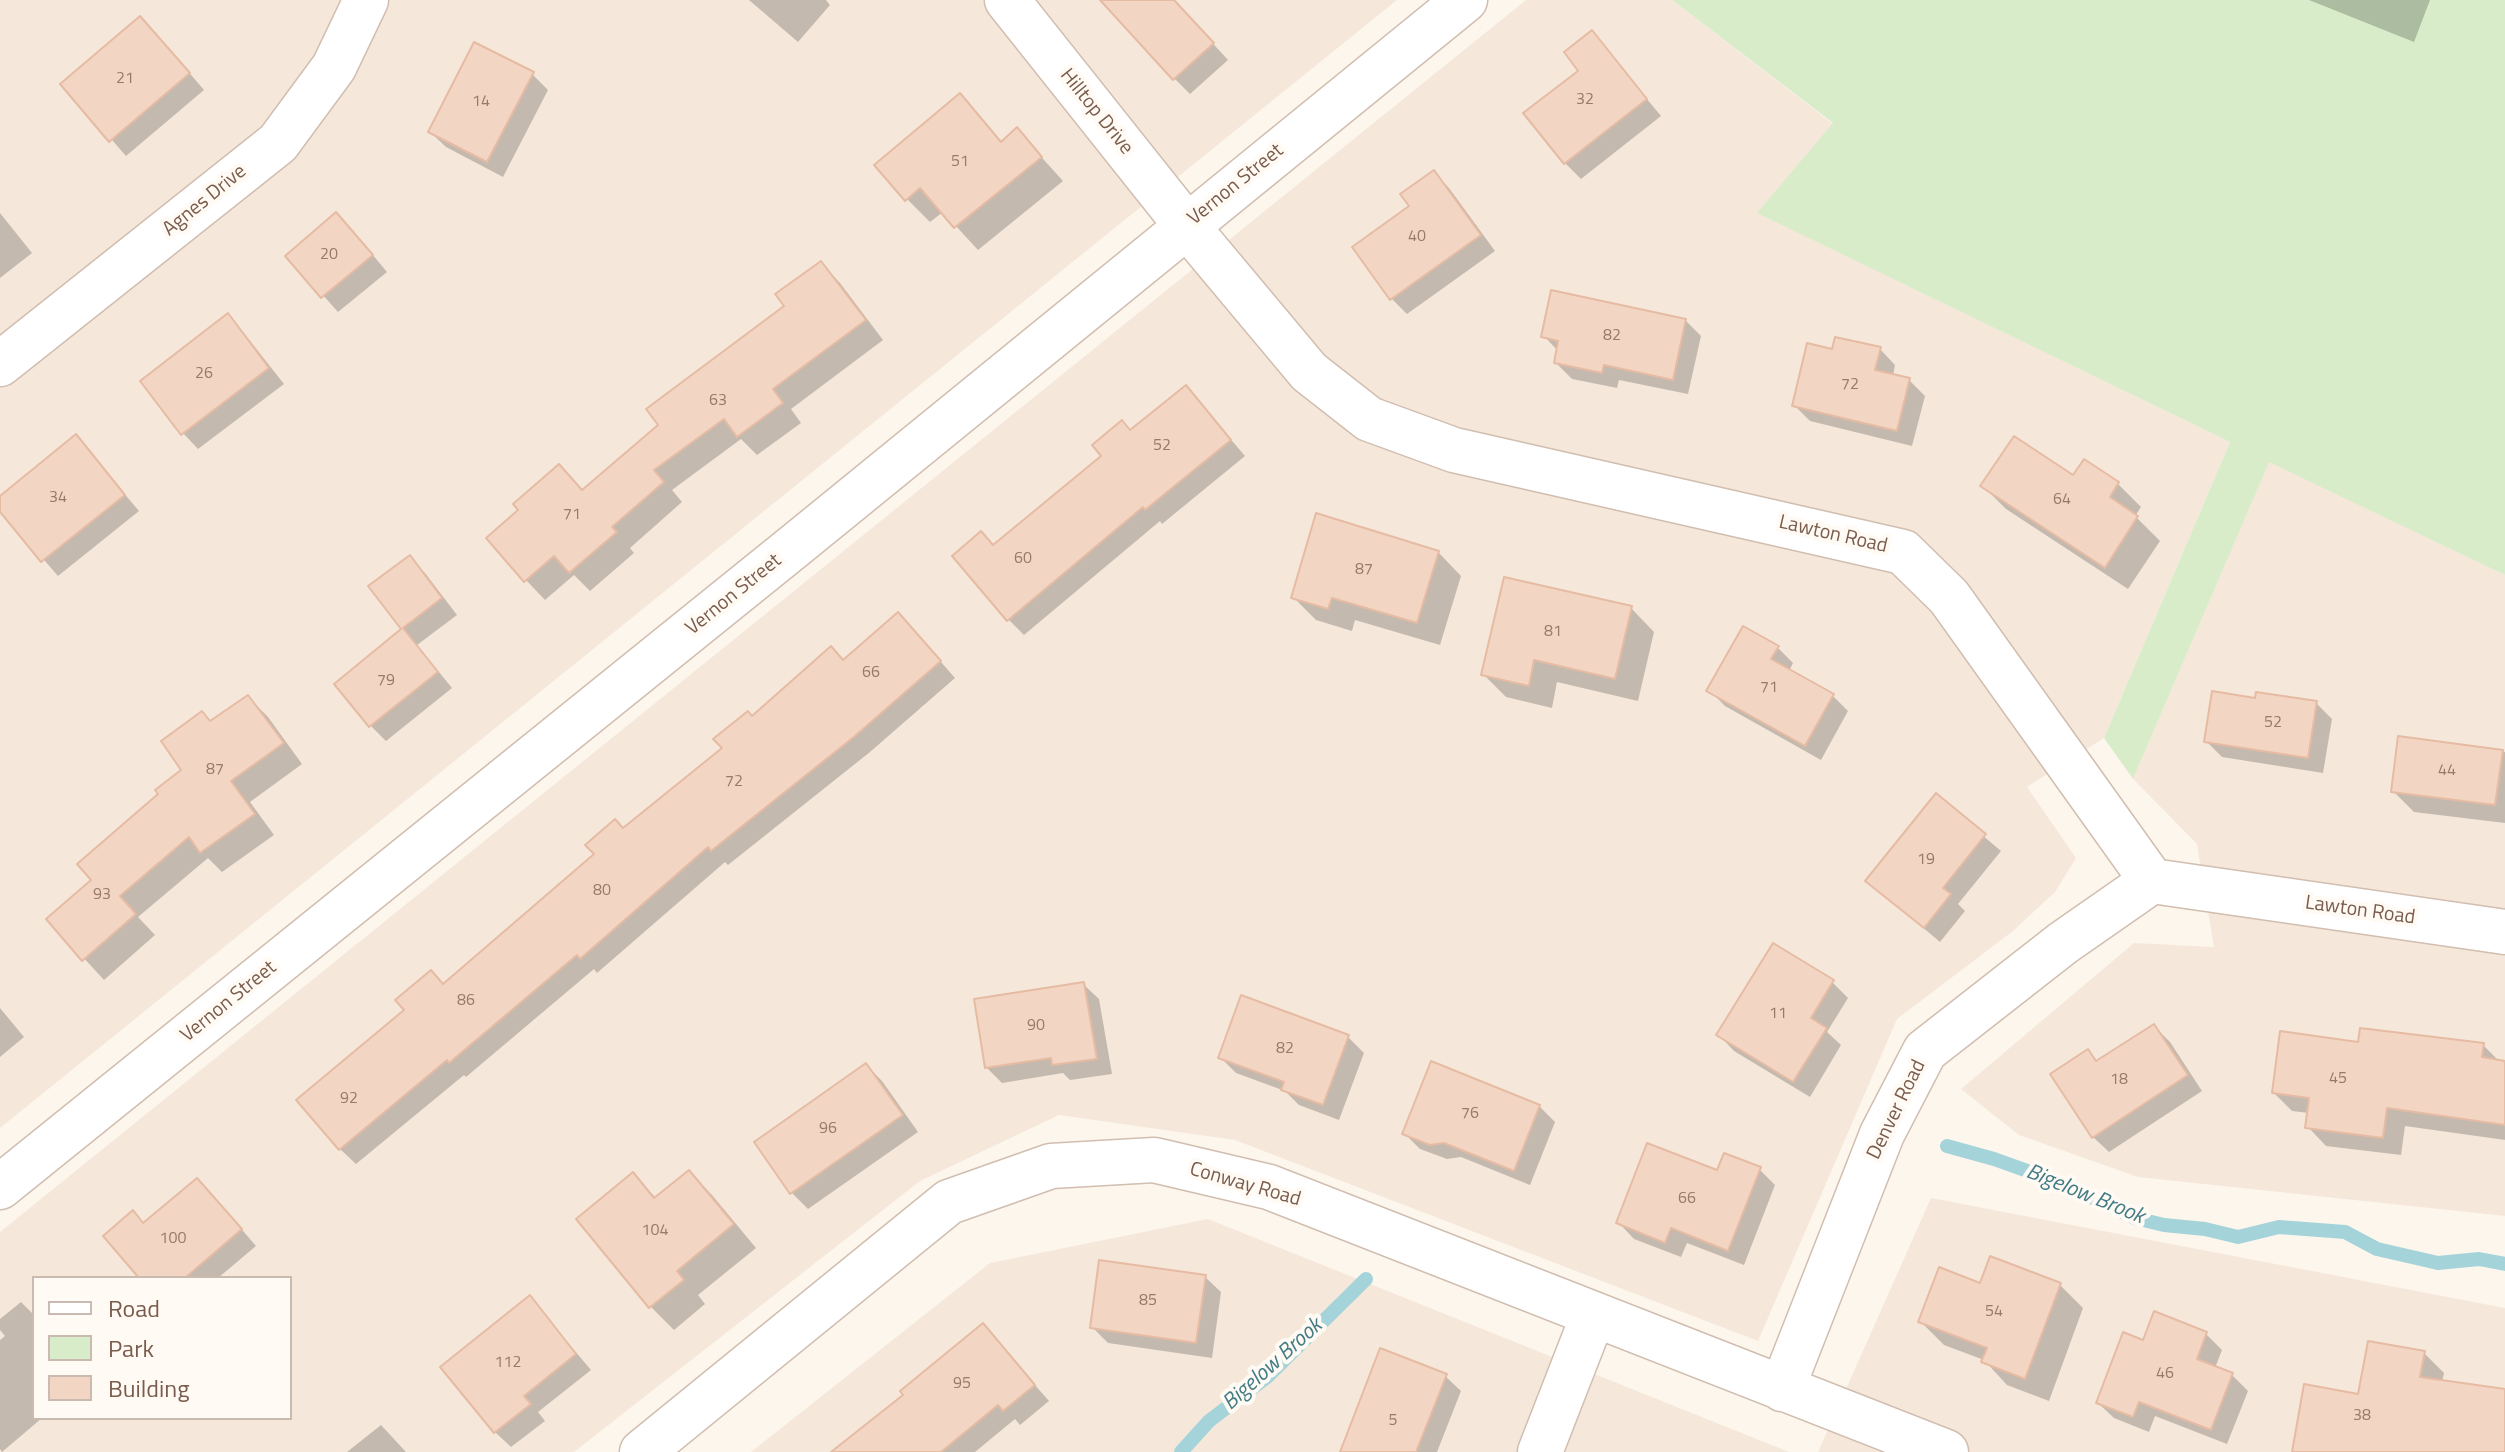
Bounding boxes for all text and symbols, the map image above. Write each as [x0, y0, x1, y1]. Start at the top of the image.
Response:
street label: Hilltop Drive [1054, 64, 1138, 160]
house number: 21 [116, 69, 134, 89]
house number: 32 [1576, 90, 1594, 110]
house number: 14 [472, 92, 490, 112]
street label: Vernon Street [1183, 139, 1289, 231]
house number: 51 [951, 152, 969, 172]
street label: Agnes Drive [158, 160, 252, 242]
house number: 40 [1408, 227, 1426, 247]
house number: 20 [320, 245, 338, 265]
house number: 82 [1603, 326, 1621, 346]
house number: 26 [195, 364, 213, 384]
house number: 72 [1841, 375, 1859, 395]
house number: 63 [709, 391, 727, 411]
house number: 52 [1153, 436, 1171, 456]
house number: 34 [49, 488, 67, 508]
house number: 64 [2053, 490, 2071, 510]
house number: 71 [563, 505, 581, 525]
street label: Lawton Road [1776, 511, 1890, 559]
street label: Vernon Street [681, 549, 787, 641]
house number: 60 [1014, 549, 1032, 569]
house number: 87 [1355, 560, 1373, 580]
house number: 81 [1544, 622, 1562, 642]
house number: 66 [862, 663, 880, 683]
house number: 79 [377, 671, 395, 691]
house number: 71 [1760, 678, 1778, 698]
house number: 52 [2264, 713, 2282, 733]
house number: 87 [206, 760, 224, 780]
house number: 44 [2438, 761, 2456, 781]
house number: 72 [725, 772, 743, 792]
house number: 19 [1917, 850, 1935, 870]
house number: 80 [593, 881, 611, 901]
house number: 93 [93, 885, 111, 905]
street label: Lawton Road [2303, 891, 2417, 931]
street label: Vernon Street [176, 956, 282, 1048]
house number: 86 [457, 991, 475, 1011]
house number: 11 [1769, 1004, 1787, 1024]
house number: 90 [1027, 1016, 1045, 1036]
house number: 82 [1276, 1039, 1294, 1059]
street label: Denver Road [1863, 1056, 1931, 1164]
house number: 45 [2329, 1069, 2347, 1089]
house number: 18 [2110, 1070, 2128, 1090]
house number: 92 [340, 1089, 358, 1109]
house number: 76 [1461, 1104, 1479, 1124]
house number: 96 [819, 1119, 837, 1139]
street label: Conway Road [1187, 1158, 1303, 1212]
water label: Bigelow Brook [2022, 1159, 2148, 1231]
house number: 66 [1678, 1189, 1696, 1209]
house number: 104 [642, 1221, 668, 1241]
house number: 100 [160, 1229, 186, 1249]
legend [32, 1276, 292, 1420]
text: Road [108, 1290, 160, 1326]
house number: 85 [1139, 1291, 1157, 1311]
house number: 54 [1985, 1302, 2003, 1322]
water label: Bigelow Brook [1218, 1313, 1328, 1417]
text: Park [108, 1330, 154, 1366]
house number: 112 [495, 1353, 521, 1373]
house number: 46 [2156, 1364, 2174, 1384]
text: Building [108, 1370, 190, 1406]
house number: 95 [953, 1374, 971, 1394]
house number: 38 [2353, 1406, 2371, 1426]
house number: 5 [1389, 1411, 1397, 1431]

